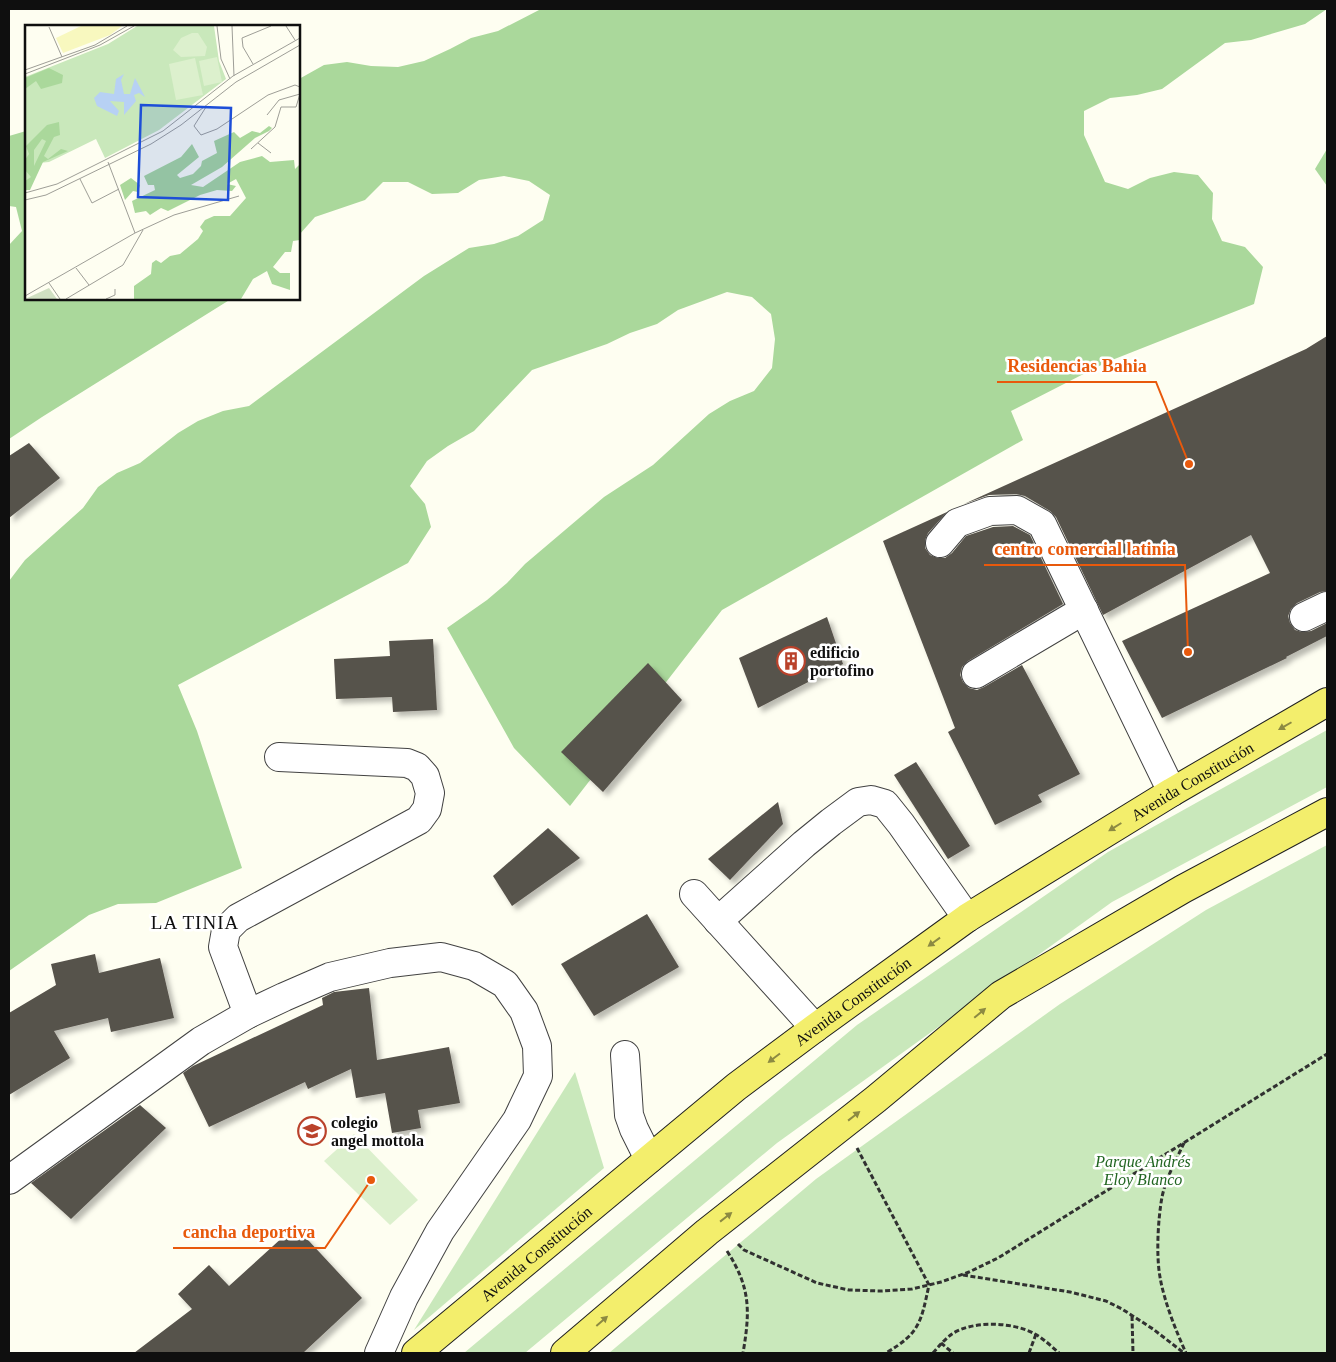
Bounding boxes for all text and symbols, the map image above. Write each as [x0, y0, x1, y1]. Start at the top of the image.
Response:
inset map [25, 25, 300, 300]
callout: Residencias Bahia [997, 349, 1156, 382]
text: Residencias Bahia [1007, 356, 1147, 376]
callout: centro comercial latinia [984, 532, 1185, 565]
text: centro comercial latinia [994, 539, 1176, 559]
place label: edificio portofino [810, 644, 874, 680]
building icon: edificio portofino [776, 646, 806, 676]
one-way arrow [1278, 722, 1292, 731]
street label: Avenida Constitución [1128, 738, 1256, 824]
one-way arrow [1108, 822, 1122, 832]
district label: LA TINIA [151, 912, 239, 933]
one-way arrow [927, 937, 941, 947]
street label: Avenida Constitución [791, 953, 914, 1049]
one-way arrow [973, 1007, 985, 1019]
one-way arrow [768, 1053, 781, 1064]
one-way arrow [847, 1111, 860, 1122]
place label: colegio angel mottola [331, 1114, 424, 1150]
school or university icon: colegio angel mottola [297, 1116, 327, 1146]
park label: Parque Andrés Eloy Blanco [1094, 1153, 1191, 1189]
street label: Avenida Constitución [477, 1202, 595, 1304]
one-way arrow [720, 1211, 733, 1222]
callout: cancha deportiva [173, 1215, 325, 1248]
text: cancha deportiva [183, 1222, 315, 1242]
one-way arrow [596, 1316, 609, 1327]

